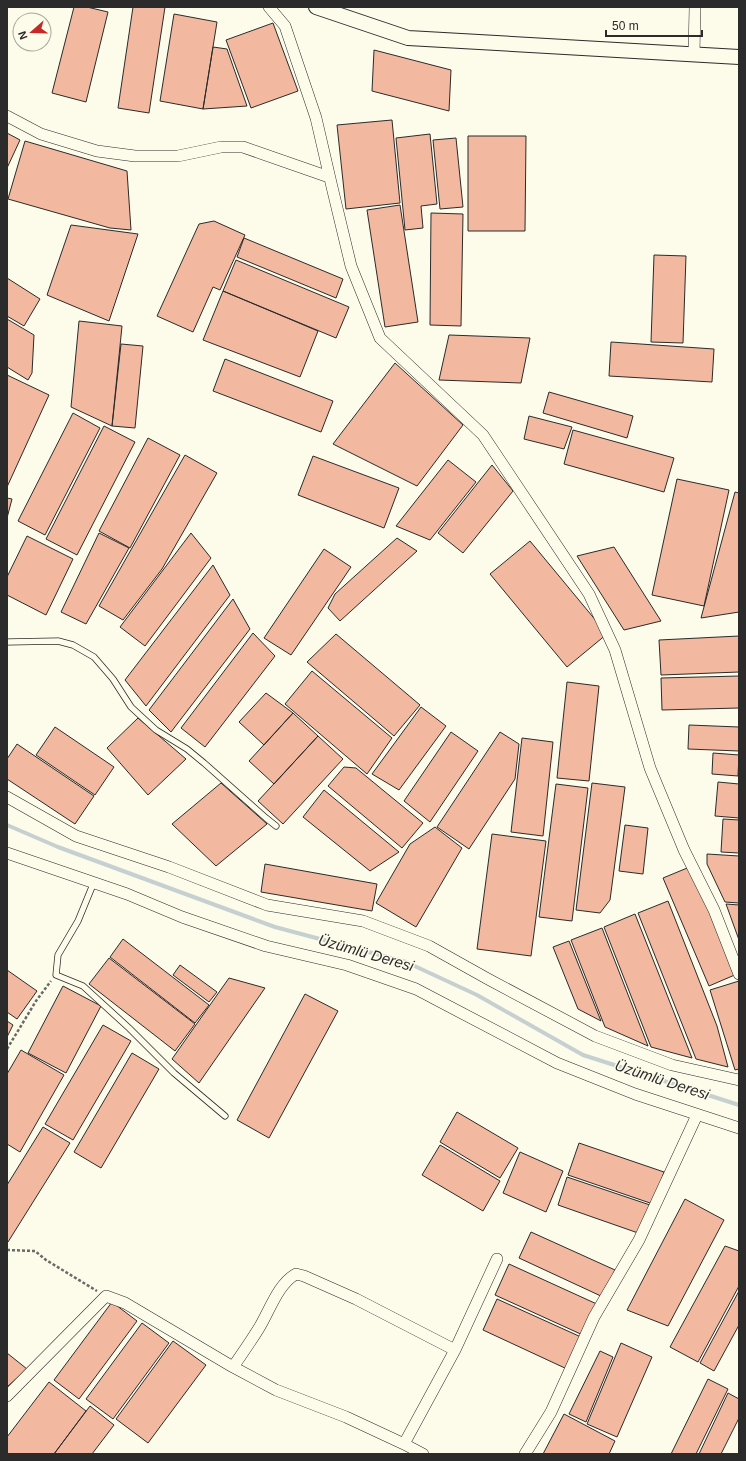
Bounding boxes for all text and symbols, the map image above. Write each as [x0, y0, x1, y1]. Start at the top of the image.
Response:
north arrow [12, 12, 52, 52]
scale bar [606, 12, 702, 38]
text: 50 m [612, 19, 639, 33]
text: N [16, 30, 30, 41]
water label: Üzümlü Deresi [317, 931, 416, 974]
water label: Üzümlü Deresi [613, 1056, 712, 1103]

